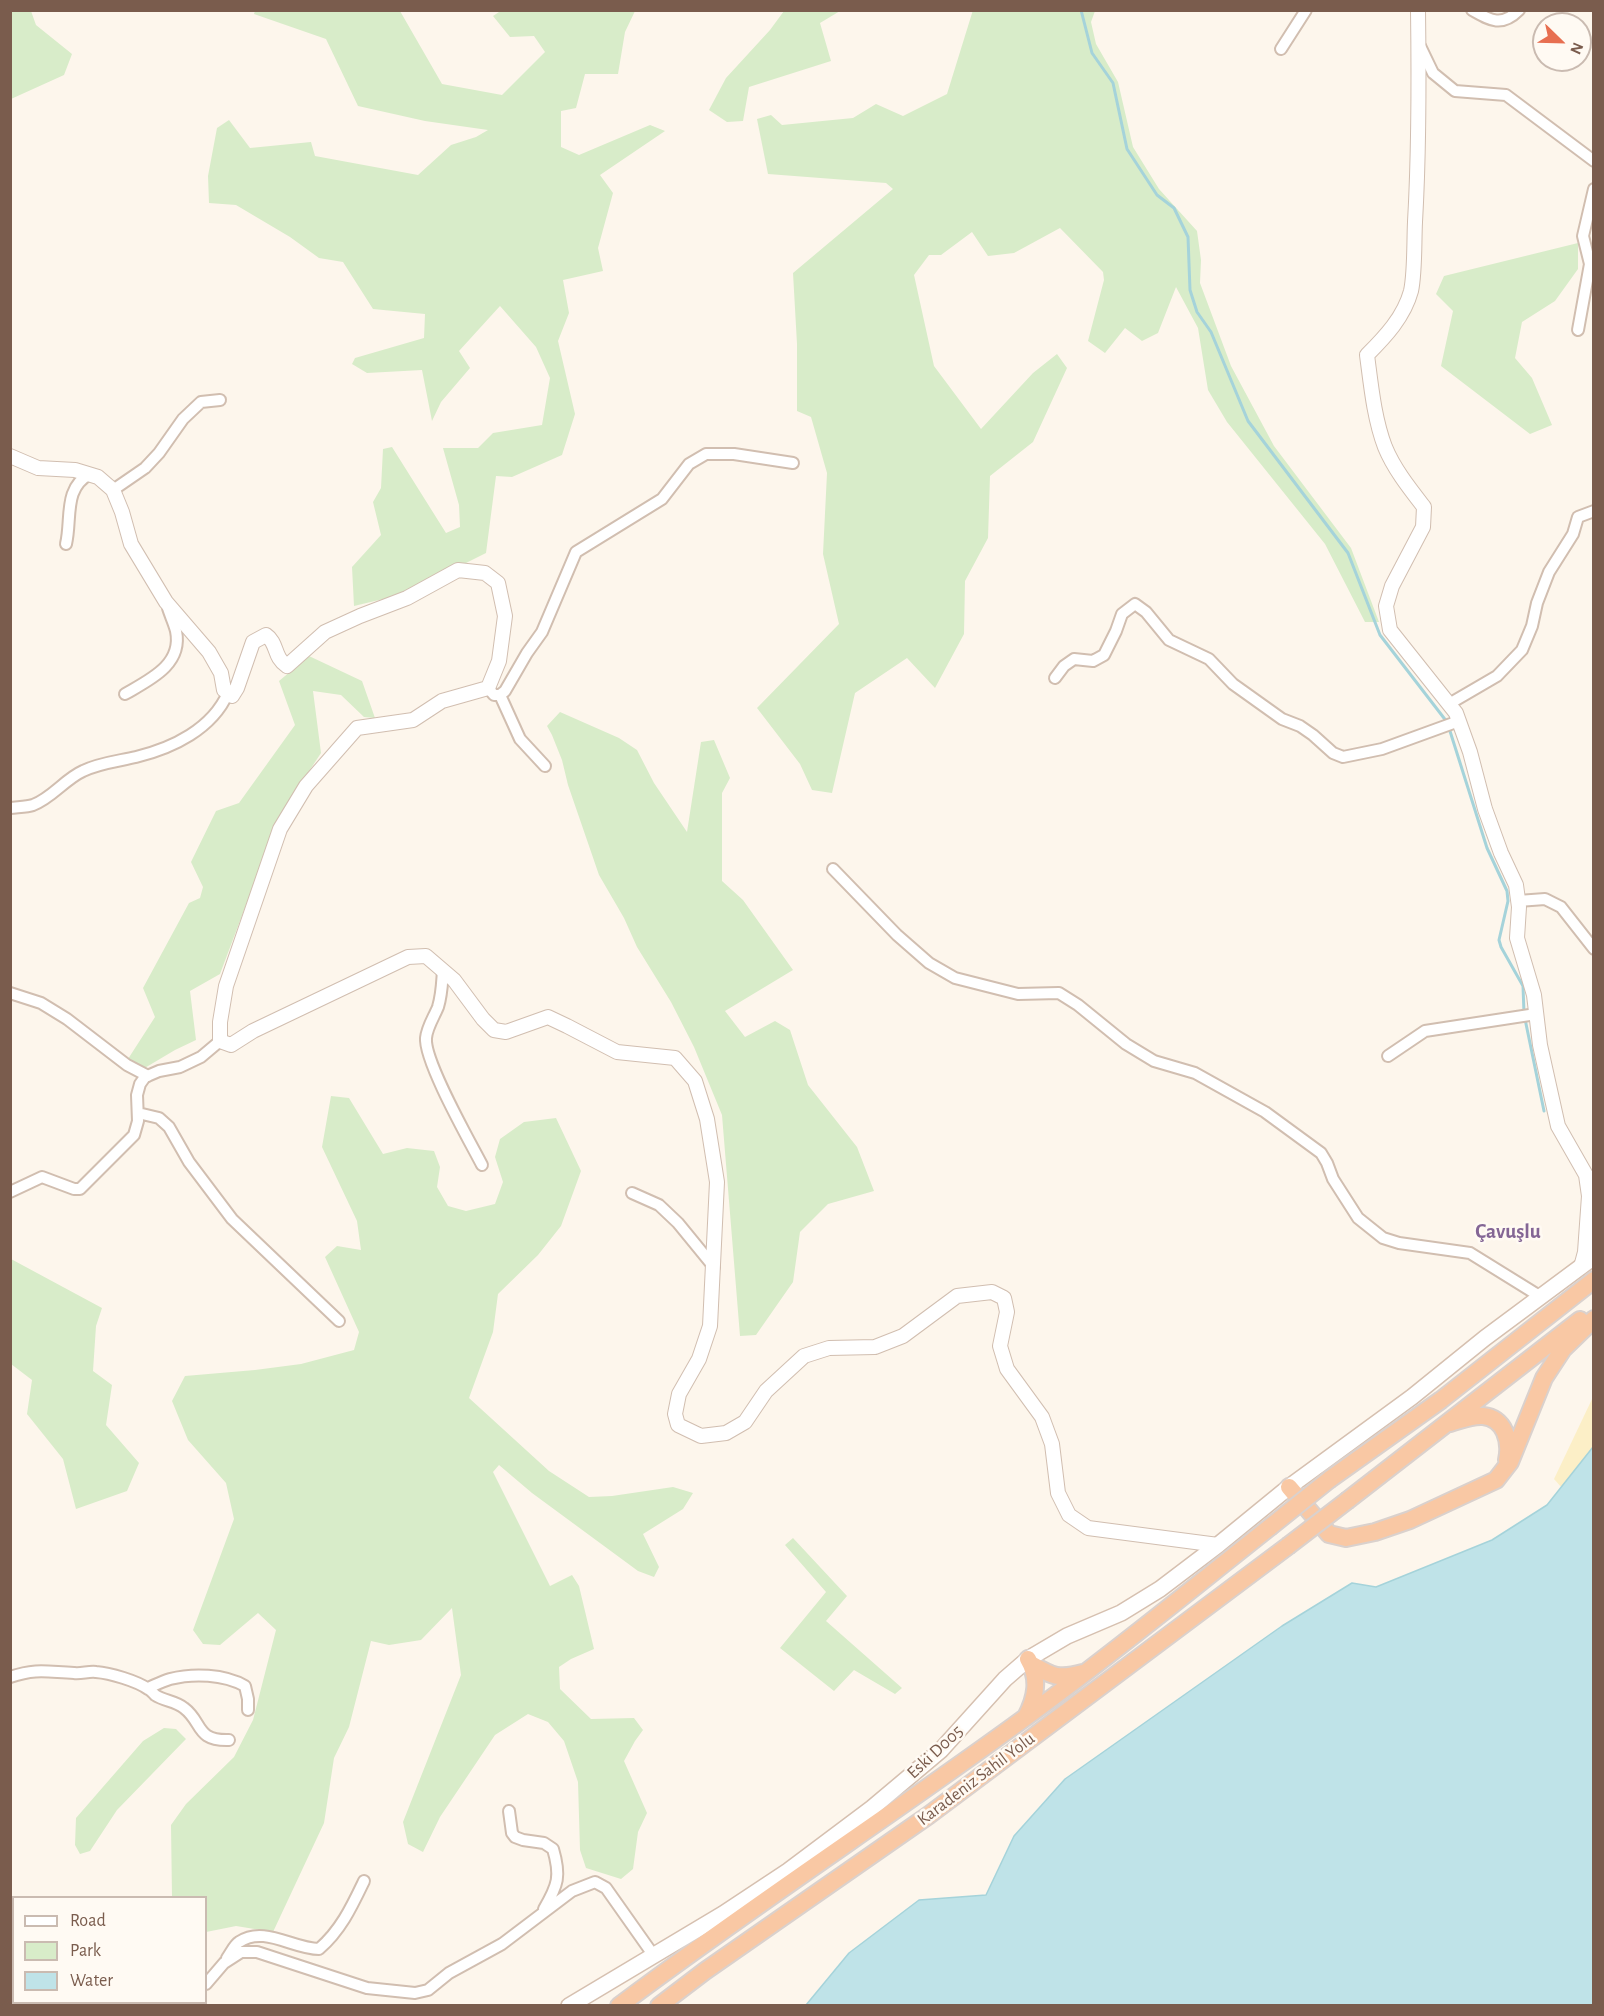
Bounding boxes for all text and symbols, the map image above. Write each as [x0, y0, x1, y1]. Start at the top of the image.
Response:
north arrow [1532, 12, 1592, 72]
text: N [1567, 40, 1586, 56]
district label: Çavuşlu [1475, 1219, 1541, 1245]
street label: Eski D005 [902, 1721, 968, 1783]
street label: Karadeniz Sahil Yolu [913, 1728, 1039, 1830]
legend [12, 1896, 207, 2004]
text: Road [70, 1912, 106, 1930]
text: Park [70, 1942, 101, 1960]
text: Water [70, 1972, 113, 1990]

